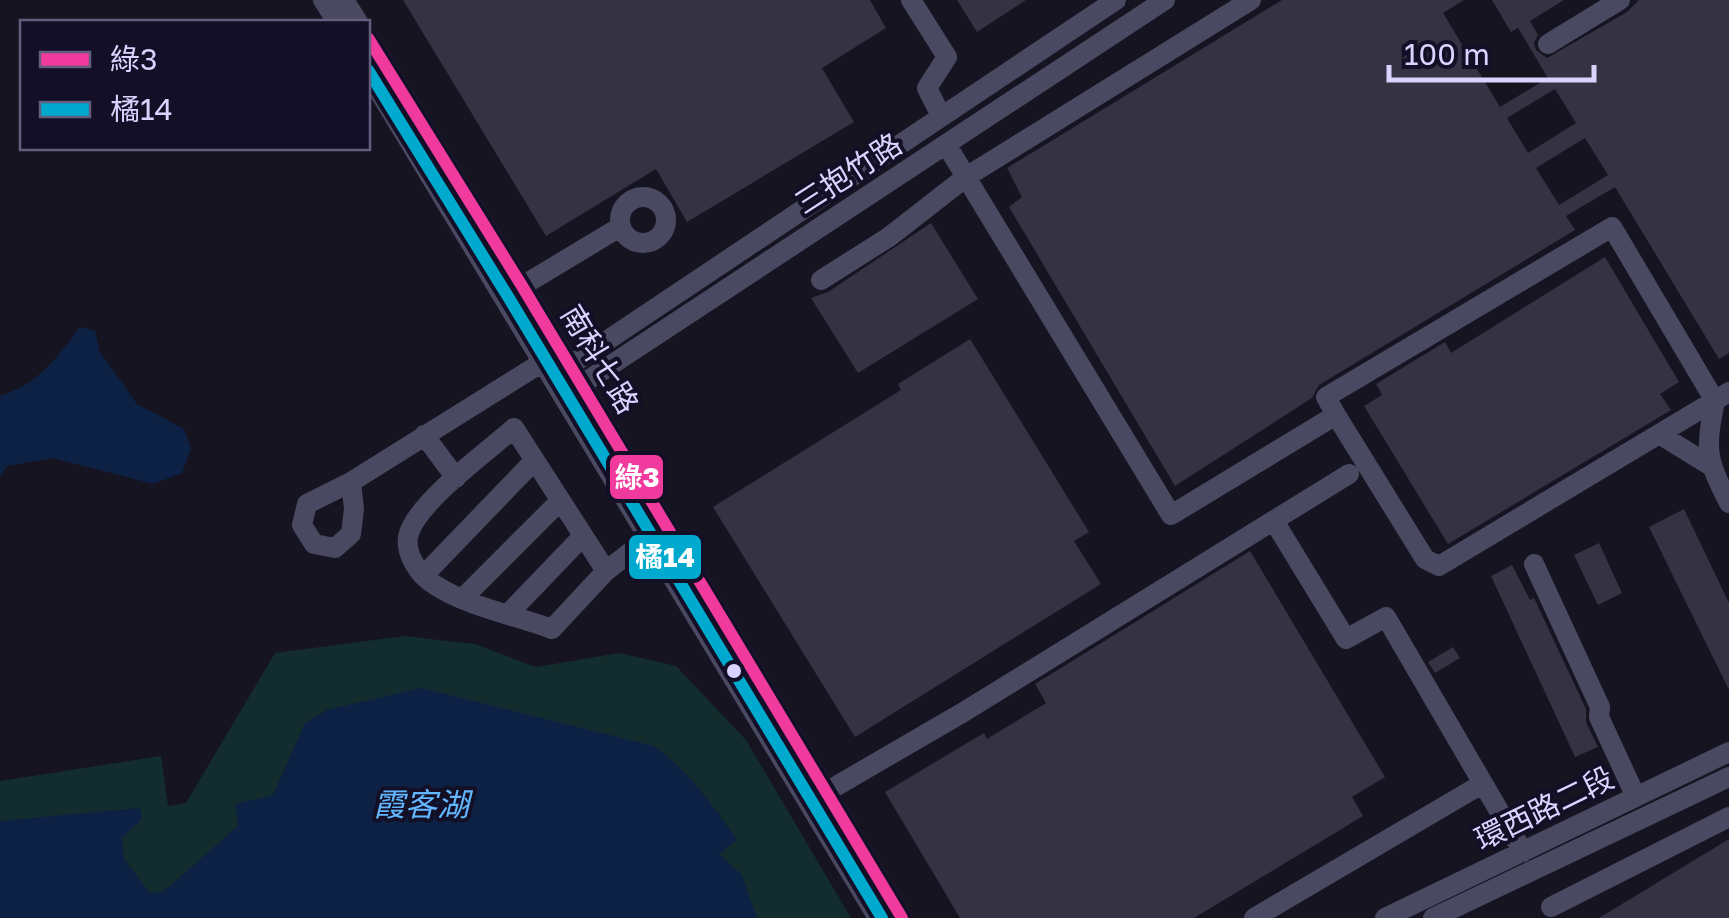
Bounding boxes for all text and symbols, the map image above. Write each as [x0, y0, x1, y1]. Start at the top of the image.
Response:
legend [20, 20, 370, 150]
scale bar [1389, 20, 1594, 82]
text: 100 m [1404, 36, 1490, 72]
text: 綠3 [110, 41, 158, 77]
text: 橘14 [110, 91, 173, 127]
street label: 三抱竹路 [788, 125, 908, 221]
street label: 南科七路 [554, 298, 646, 420]
line badge: 綠3 [608, 453, 665, 501]
text: 綠3 [614, 460, 660, 493]
line badge: 橘14 [627, 533, 703, 581]
text: 橘14 [635, 540, 695, 573]
unlabelled marker [724, 661, 744, 681]
street label: 環西路二段 [1469, 759, 1619, 857]
water label: 霞客湖 [373, 785, 474, 823]

